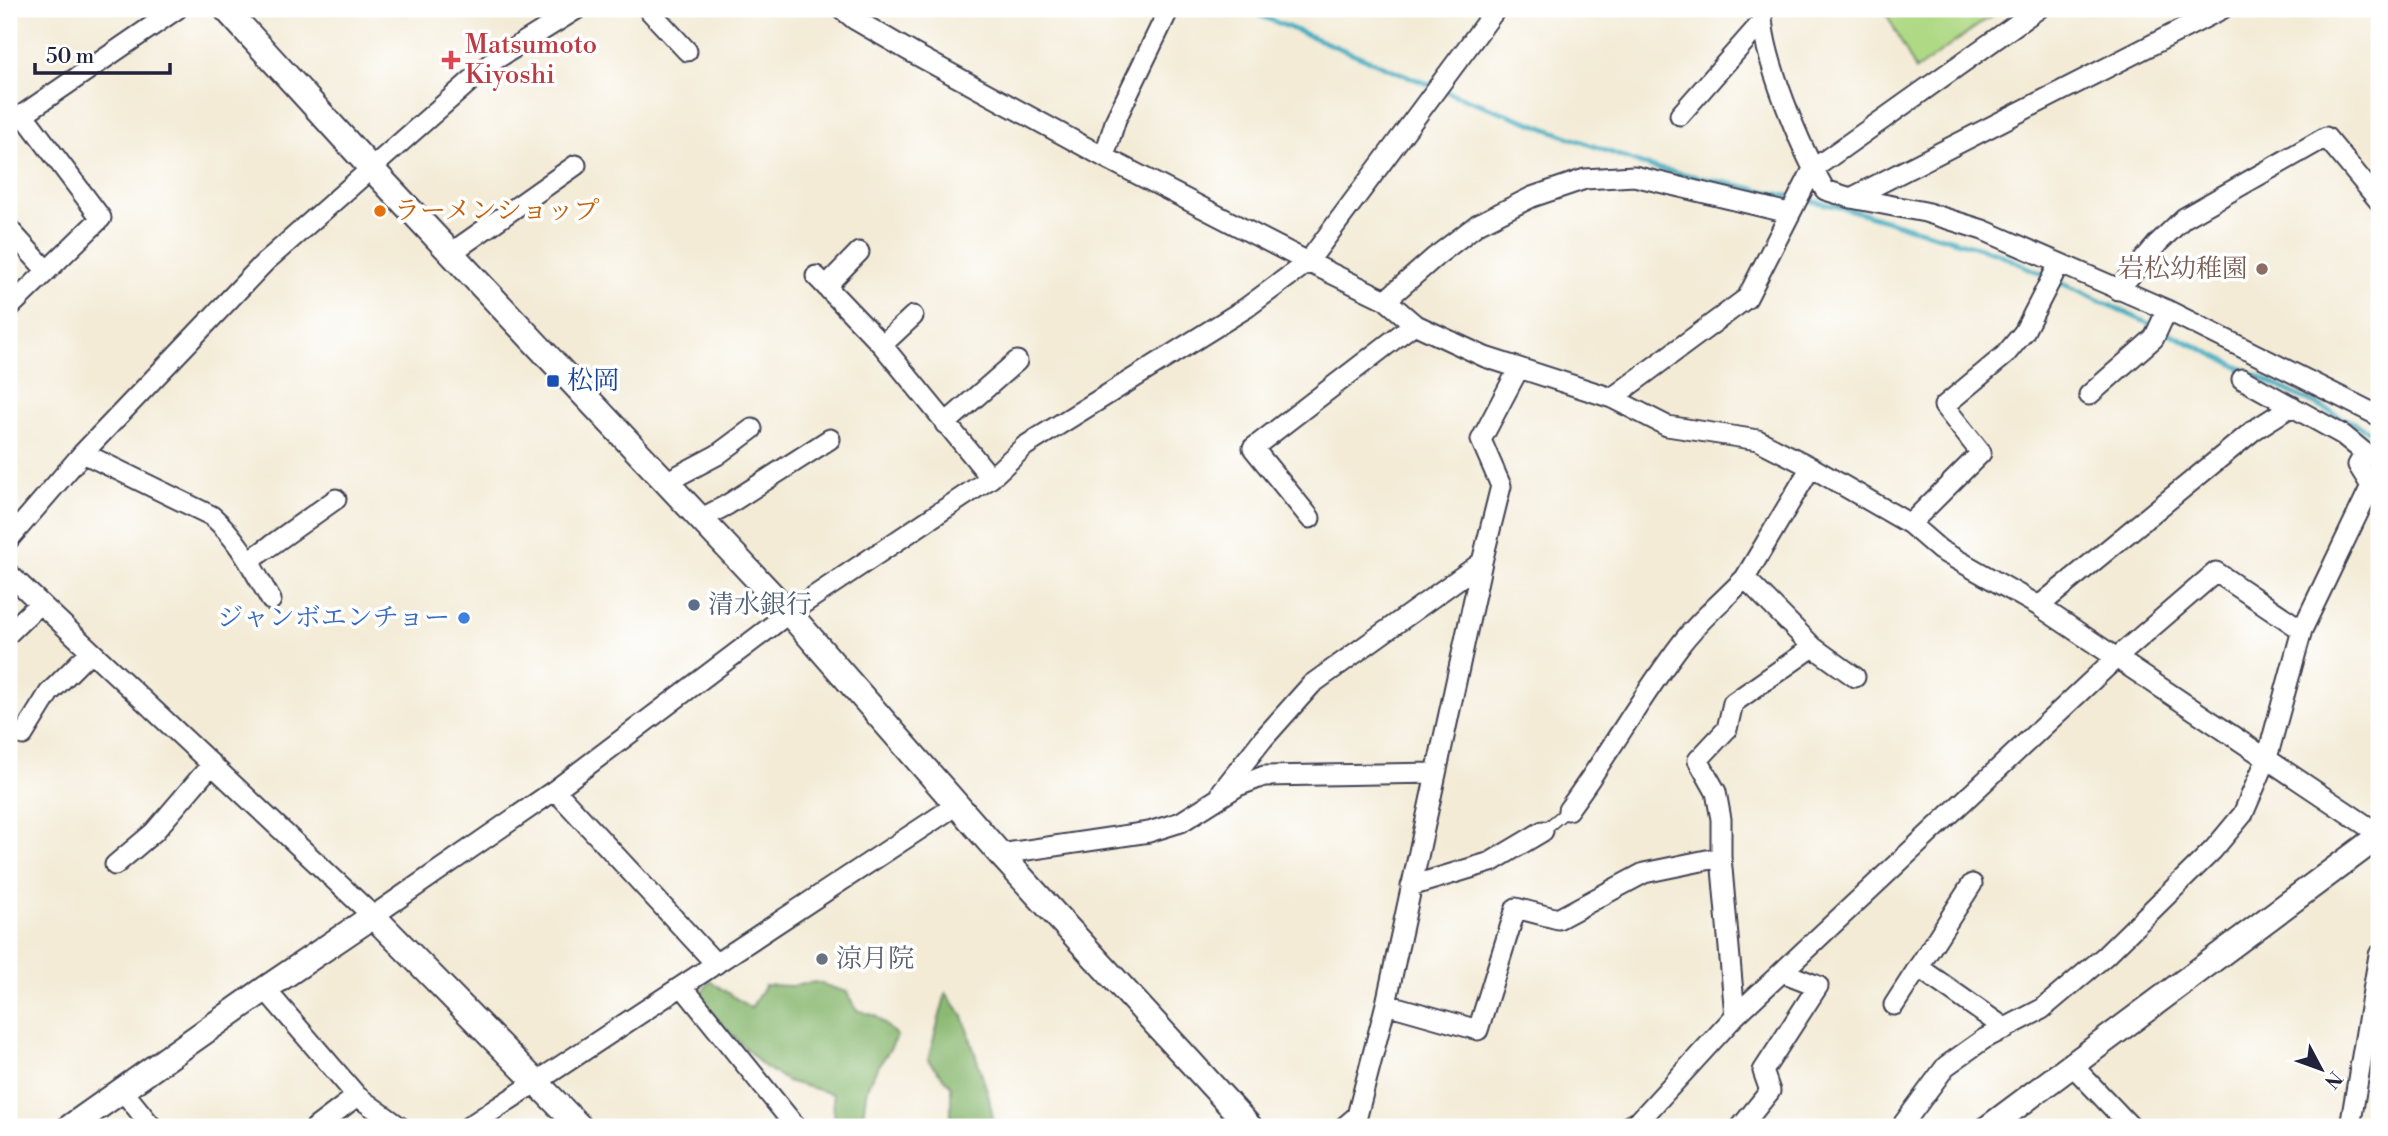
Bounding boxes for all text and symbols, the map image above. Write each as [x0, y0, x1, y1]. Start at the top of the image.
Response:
place label: Matsumoto Kiyoshi [465, 29, 597, 91]
scale bar [35, 32, 170, 76]
text: 50 m [46, 44, 94, 70]
marker: Matsumoto Kiyoshi [443, 52, 459, 68]
place label: ラーメンショップ [394, 195, 600, 227]
marker: ラーメンショップ [372, 203, 388, 219]
place label: 岩松幼稚園 [2118, 253, 2248, 285]
marker: 岩松幼稚園 [2254, 261, 2270, 277]
place label: 松岡 [567, 365, 619, 397]
marker: 松岡 [545, 373, 561, 389]
place label: 清水銀行 [708, 589, 812, 621]
marker: 清水銀行 [686, 597, 702, 613]
place label: ジャンボエンチョー [217, 602, 450, 634]
marker: ジャンボエンチョー [456, 610, 472, 626]
place label: 涼月院 [836, 943, 914, 975]
marker: 涼月院 [814, 951, 830, 967]
north arrow [2286, 1034, 2356, 1104]
text: N [2319, 1066, 2347, 1093]

